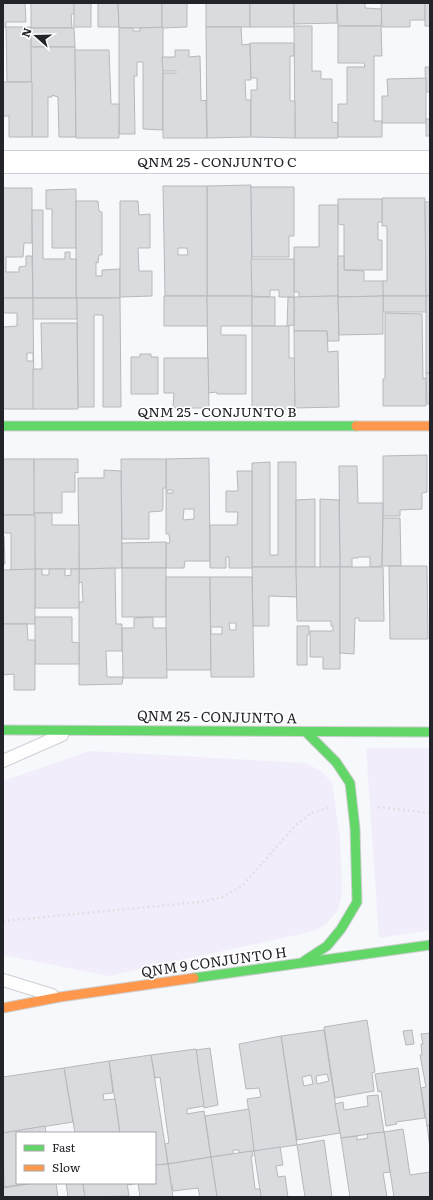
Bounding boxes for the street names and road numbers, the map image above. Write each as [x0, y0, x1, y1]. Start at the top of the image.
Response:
street label: QNM 25 - CONJUNTO C [137, 151, 297, 171]
street label: QNM 25 - CONJUNTO B [138, 401, 296, 421]
street label: QNM 25 - CONJUNTO A [137, 705, 298, 727]
street label: QNM 9 CONJUNTO H [140, 941, 288, 981]

